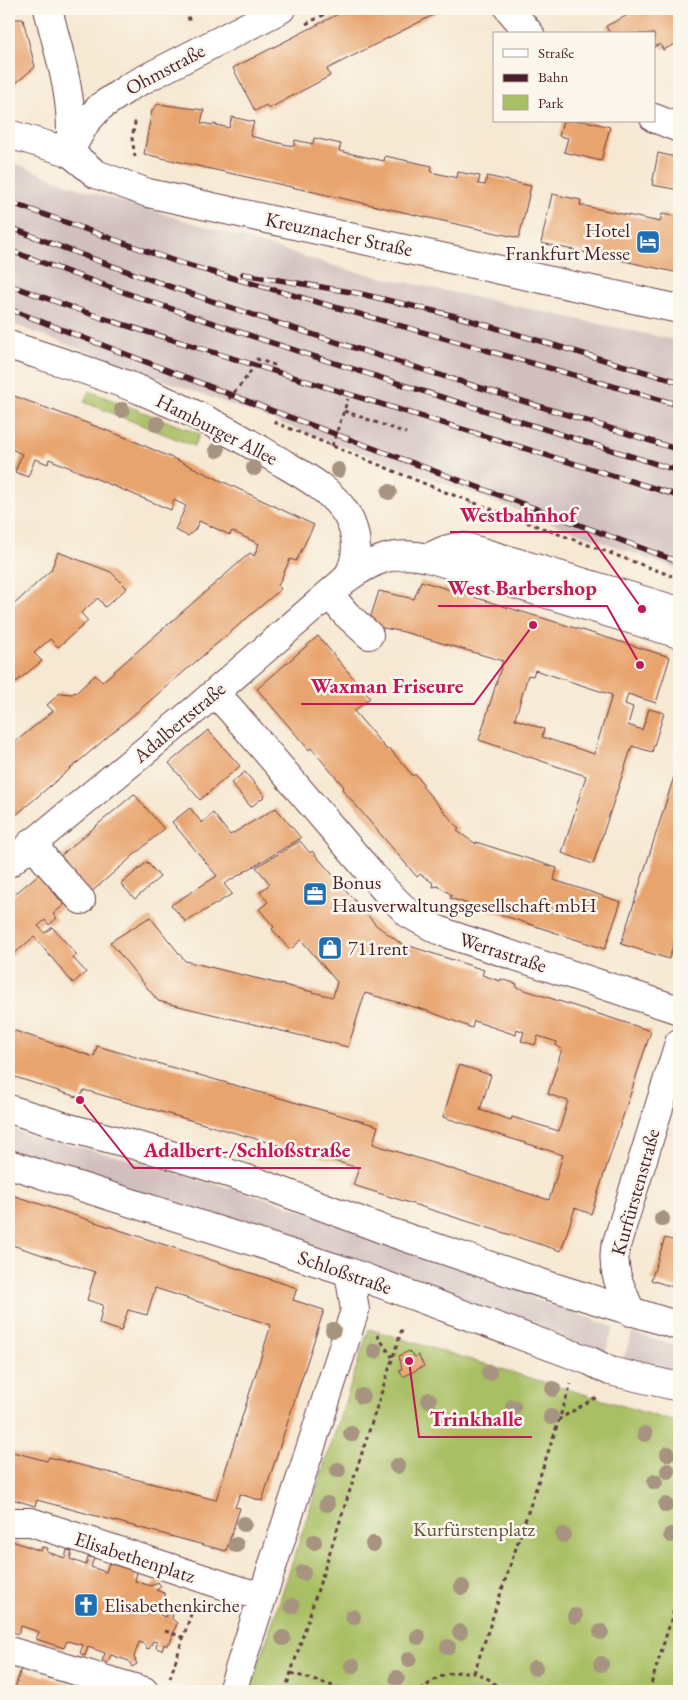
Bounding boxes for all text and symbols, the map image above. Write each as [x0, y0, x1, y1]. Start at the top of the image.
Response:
legend [493, 32, 656, 122]
street label: Ohmstraße [121, 37, 209, 101]
text: Straße [538, 43, 574, 62]
text: Bahn [538, 67, 569, 86]
text: Park [538, 93, 565, 112]
street label: Kreuznacher Straße [263, 206, 415, 262]
place label: Hotel Frankfurt Messe [505, 217, 630, 266]
hotel icon: Hotel Frankfurt Messe [635, 229, 661, 255]
street label: Hamburger Allee [152, 387, 282, 471]
callout: Westbahnhof [450, 496, 587, 532]
text: Westbahnhof [459, 501, 579, 528]
callout: West Barbershop [438, 570, 607, 606]
text: West Barbershop [447, 574, 597, 601]
callout: Waxman Friseure [301, 668, 474, 704]
text: Waxman Friseure [310, 672, 464, 699]
street label: Adalbertstraße [127, 676, 231, 769]
place label: Bonus Hausverwaltungsgesellschaft mbH [332, 869, 597, 918]
office icon: Bonus Hausverwaltungsgesellschaft mbH [302, 881, 328, 907]
street label: Werrastraße [456, 926, 550, 978]
shop icon: 711rent [317, 935, 343, 961]
place label: 711rent [348, 935, 409, 961]
street label: Kurfürstenstraße [604, 1125, 666, 1258]
callout: Adalbert-/Schloßstraße [134, 1132, 361, 1168]
text: Adalbert-/Schloßstraße [143, 1136, 351, 1163]
street label: Schloßstraße [295, 1244, 396, 1300]
callout: Trinkhalle [419, 1401, 532, 1437]
text: Trinkhalle [430, 1405, 523, 1432]
park label: Kurfürstenplatz [413, 1516, 536, 1542]
street label: Elisabethenplatz [71, 1525, 199, 1589]
church icon: Elisabethenkirche [73, 1592, 99, 1618]
place label: Elisabethenkirche [104, 1592, 240, 1618]

